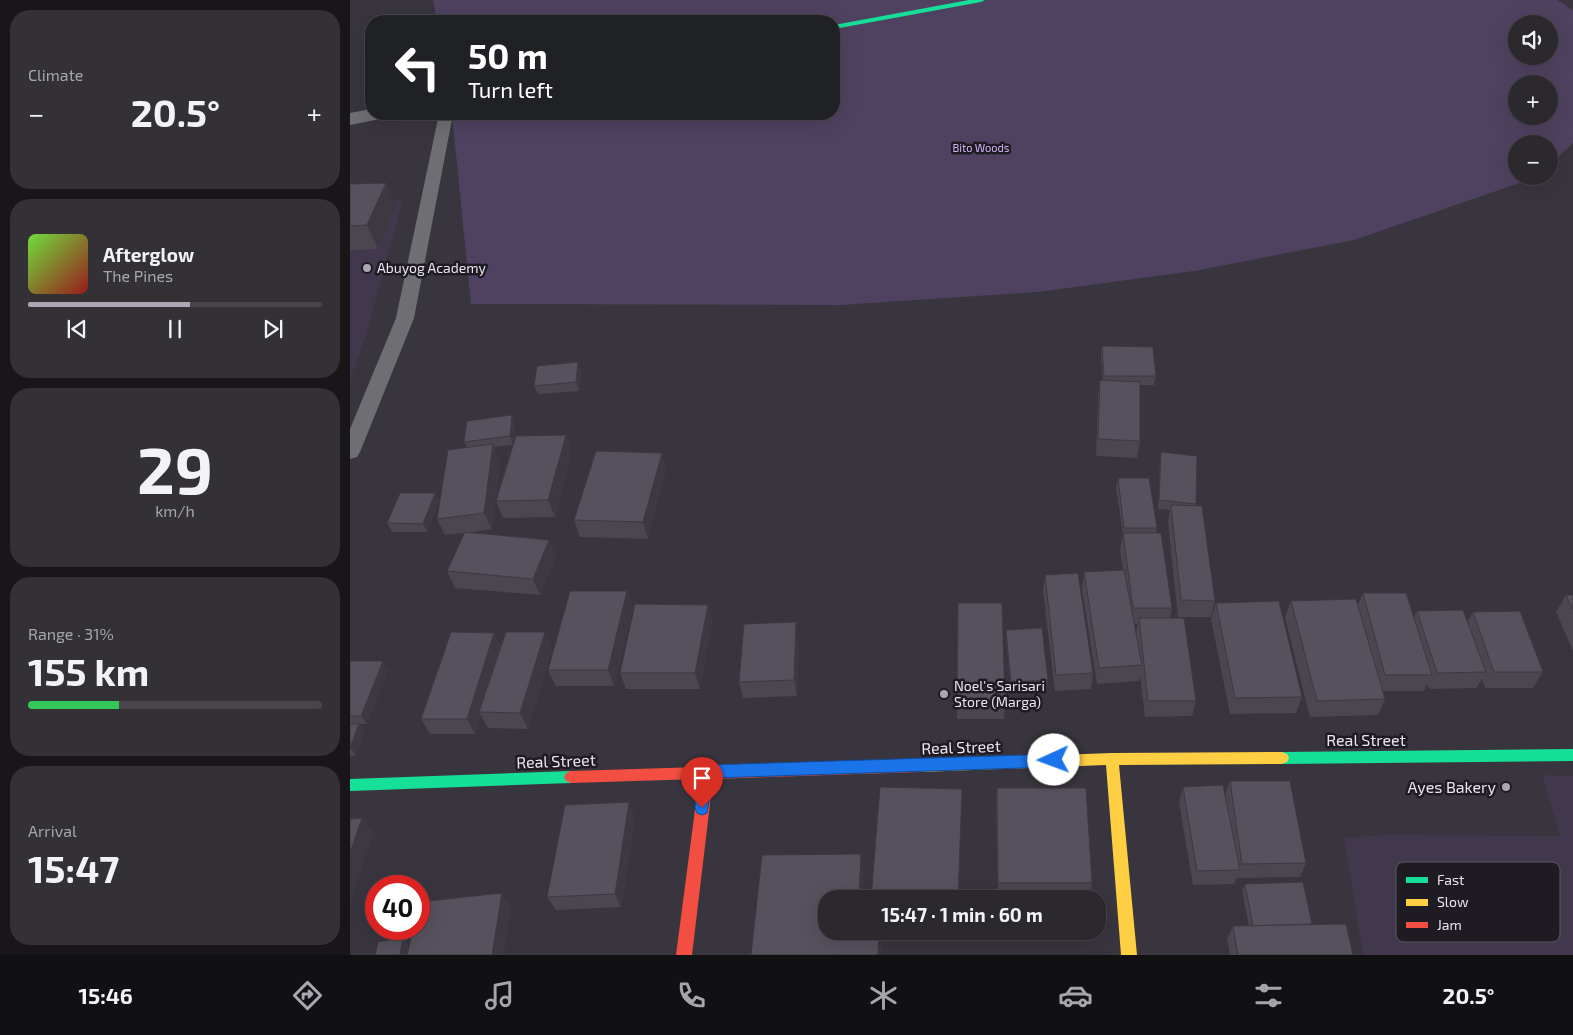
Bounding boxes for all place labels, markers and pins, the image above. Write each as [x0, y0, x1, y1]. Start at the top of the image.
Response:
place label: Abuyog Academy [377, 259, 487, 276]
marker: Abuyog Academy [361, 262, 373, 274]
place label: Noel's Sarisari Store (Marga) [954, 677, 1045, 710]
marker: Noel's Sarisari Store (Marga) [938, 688, 950, 700]
pin [681, 757, 723, 808]
place label: Ayes Bakery [1408, 777, 1497, 796]
marker: Ayes Bakery [1500, 781, 1512, 793]

